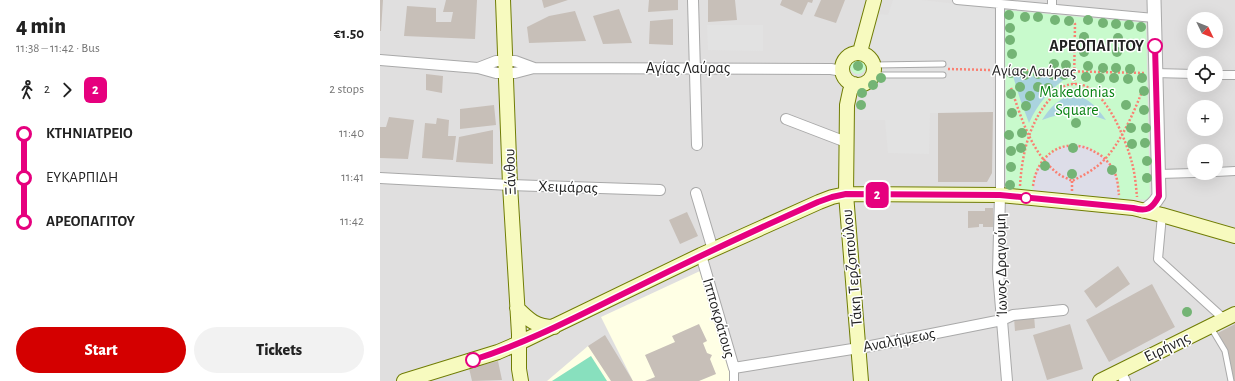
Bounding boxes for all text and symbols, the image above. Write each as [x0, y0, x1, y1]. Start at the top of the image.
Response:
north arrow [1187, 12, 1223, 48]
map controls [1187, 12, 1223, 180]
text: 4 min [16, 15, 66, 37]
text: €1.50 [334, 26, 364, 41]
place label: ΑΡΕΟΠΑΓΙΤΟΥ [1049, 38, 1144, 54]
marker: ΑΡΕΟΠΑΓΙΤΟΥ [1147, 38, 1163, 54]
text: 11:38 – 11:42 · Bus [16, 42, 100, 55]
button: locate [1187, 56, 1223, 92]
street label: Αγίας Λαύρας [646, 60, 730, 77]
street label: Αγίας Λαύρας [992, 62, 1076, 81]
icon: walk [16, 79, 38, 101]
icon: forward [56, 79, 78, 101]
text: 2 [44, 83, 50, 96]
text: 2 [92, 83, 99, 97]
text: 2 stops [329, 83, 364, 96]
park label: Makedonias Square [1039, 84, 1115, 118]
button: + [1187, 100, 1223, 136]
text: ΚΤΗΝΙΑΤΡΕΙΟ [46, 126, 133, 141]
text: 11:40 [339, 127, 364, 140]
button: − [1187, 144, 1223, 180]
street label: Ξάνθου [501, 148, 519, 196]
text: ΕΥΚΑΡΠΙΔΗ [46, 170, 118, 185]
text: 11:41 [341, 171, 364, 184]
street label: Χειμάρας [538, 178, 598, 197]
line badge: 2 [864, 182, 890, 208]
text: 2 [874, 188, 880, 202]
unlabelled marker [1020, 192, 1032, 204]
street label: Τάκη Τερζοπούλου [839, 209, 865, 327]
street label: Ίωνος Δραγούμη [992, 213, 1011, 317]
text: ΑΡΕΟΠΑΓΙΤΟΥ [46, 214, 135, 229]
text: 11:42 [340, 215, 364, 228]
street label: Ιπποκράτους [699, 276, 738, 360]
street label: Αναλήψεως [862, 325, 937, 356]
button: Start [16, 327, 186, 373]
button: Tickets [194, 327, 364, 373]
street label: Ειρήνης [1142, 329, 1193, 366]
unlabelled marker [465, 352, 481, 368]

